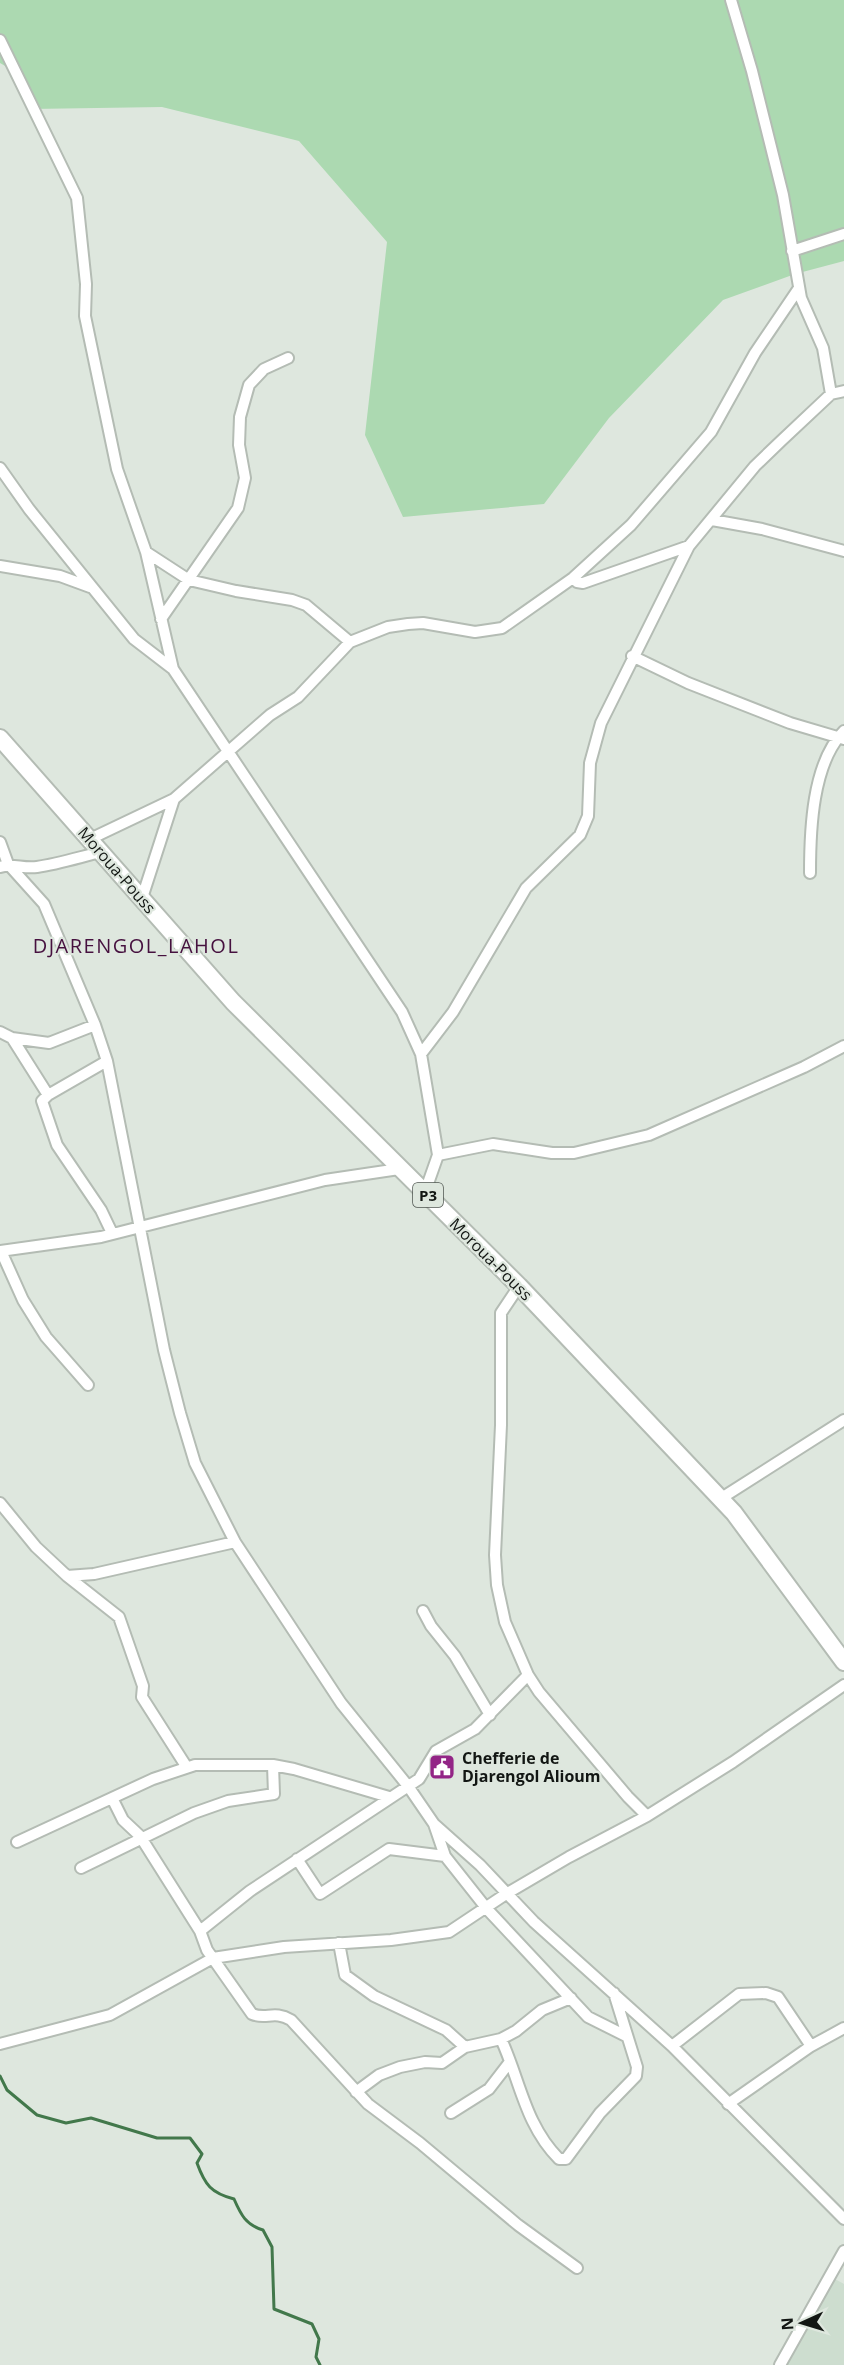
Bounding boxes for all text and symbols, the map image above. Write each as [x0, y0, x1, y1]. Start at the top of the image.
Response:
street label: Moroua-Pouss [73, 822, 161, 918]
district label: DJARENGOL_LAHOL [33, 932, 239, 959]
road number: P3 [413, 1183, 443, 1207]
street label: Moroua-Pouss [445, 1213, 537, 1305]
place label: Chefferie de Djarengol Alioum [462, 1747, 601, 1787]
public building icon: Chefferie de Djarengol Alioum [427, 1752, 457, 1782]
north arrow [772, 2293, 832, 2353]
text: N [776, 2317, 798, 2331]

